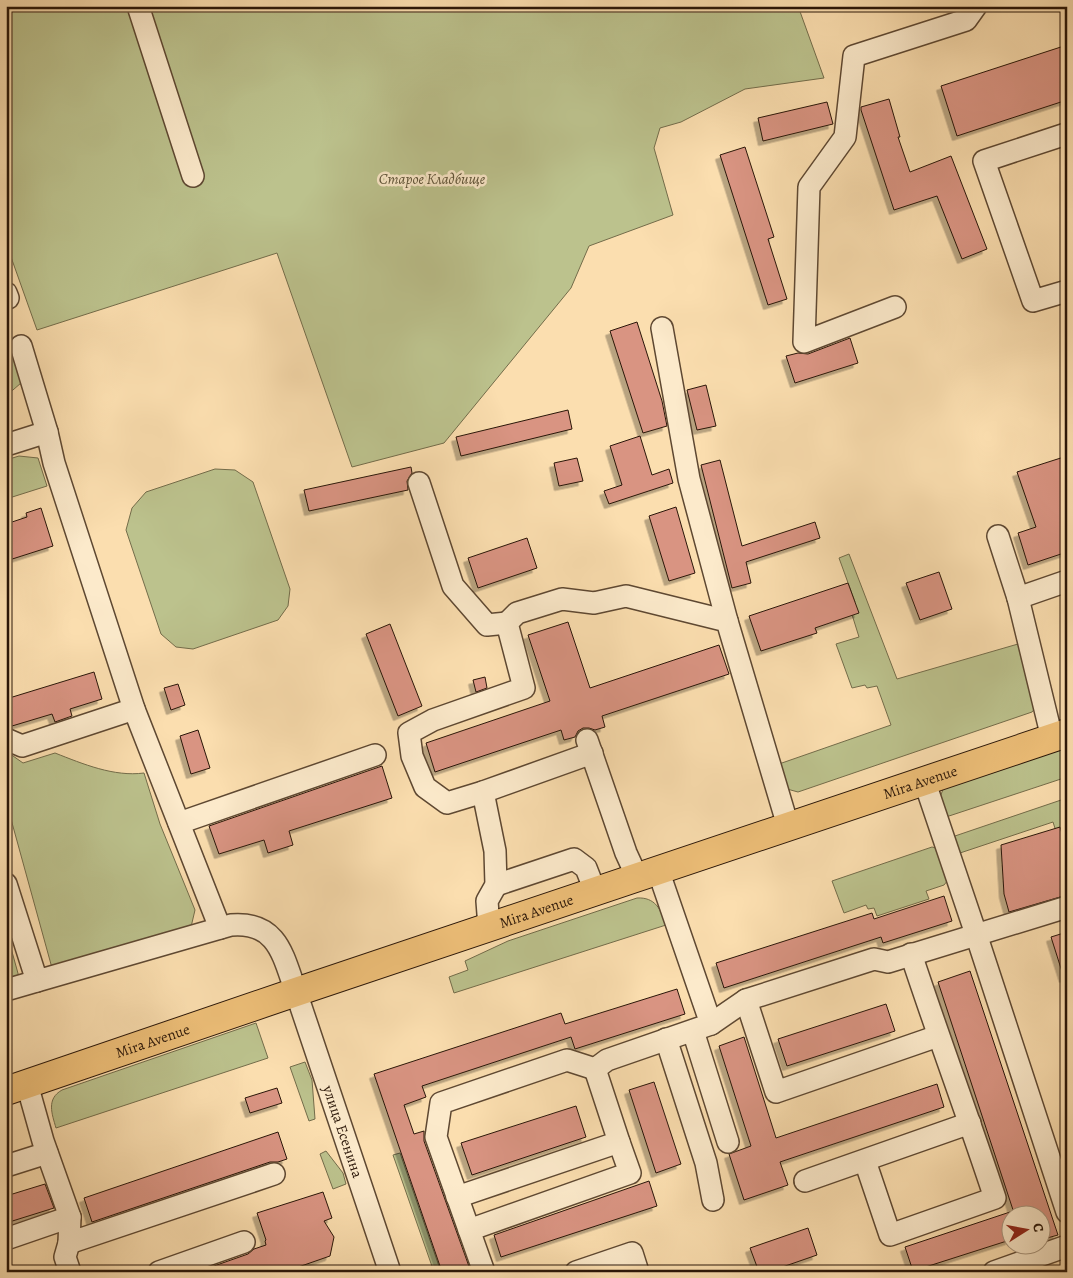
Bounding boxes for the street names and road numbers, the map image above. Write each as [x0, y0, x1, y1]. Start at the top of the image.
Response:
street label: Mira Avenue [881, 760, 960, 804]
street label: Mira Avenue [497, 889, 576, 933]
street label: Mira Avenue [113, 1019, 193, 1063]
street label: улица Есенина [318, 1082, 368, 1180]

